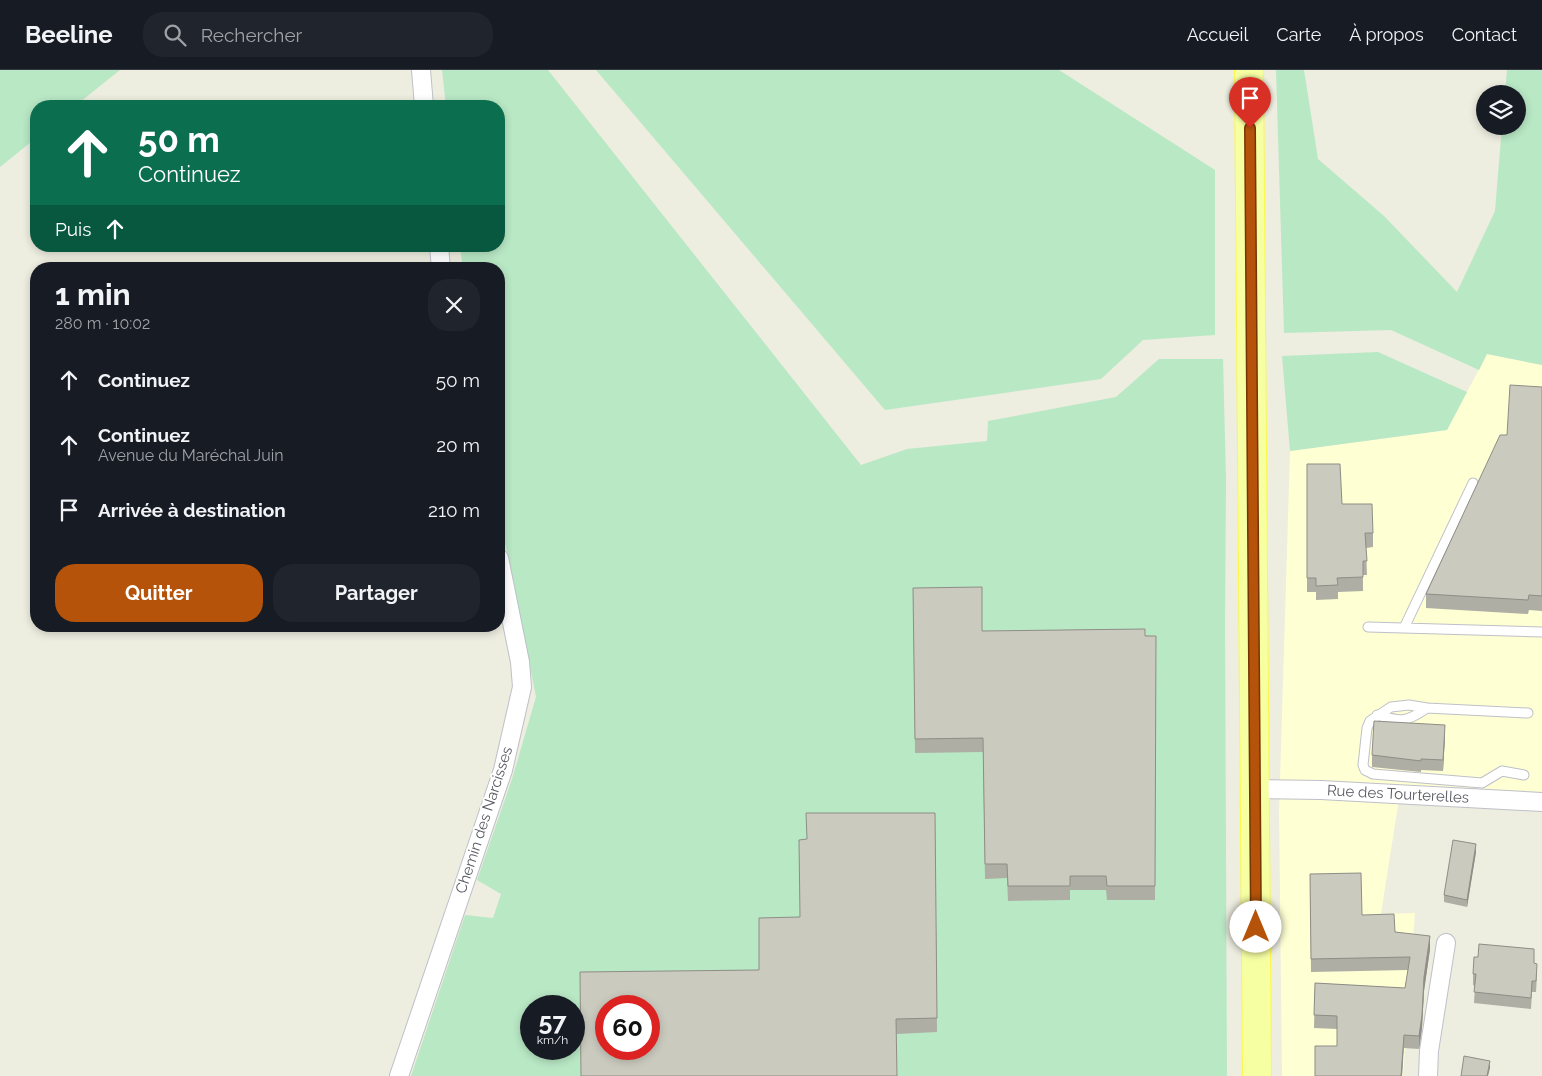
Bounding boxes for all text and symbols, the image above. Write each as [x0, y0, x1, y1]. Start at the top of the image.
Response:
search box [143, 12, 493, 57]
text: Beeline [25, 20, 113, 49]
icon: search [161, 21, 189, 49]
text: Rechercher [201, 24, 302, 46]
text: Accueil [1187, 24, 1248, 45]
text: Carte [1276, 24, 1321, 45]
text: À propos [1349, 24, 1424, 45]
text: Contact [1452, 24, 1517, 45]
pin [1229, 77, 1271, 128]
icon: arrive [1236, 84, 1264, 112]
map controls [1476, 85, 1526, 135]
button: layers [1476, 85, 1526, 135]
text: 50 m [138, 119, 220, 160]
icon: ahead [55, 120, 120, 185]
text: Continuez [138, 161, 241, 187]
icon: ahead [101, 215, 129, 243]
text: Puis [55, 218, 91, 240]
text: 1 min [55, 277, 131, 312]
button: close [428, 279, 480, 331]
text: 280 m · 10:02 [55, 314, 150, 333]
icon: ahead [55, 366, 83, 394]
text: Continuez [98, 369, 190, 391]
text: 50 m [436, 369, 480, 391]
text: Continuez [98, 424, 190, 446]
icon: ahead [55, 431, 83, 459]
text: 20 m [436, 434, 480, 456]
text: Avenue du Maréchal Juin [98, 446, 283, 465]
icon: arrive [55, 496, 83, 524]
text: Arrivée à destination [98, 499, 286, 521]
text: 210 m [428, 499, 480, 521]
button: Quitter [55, 564, 263, 622]
button: Partager [273, 564, 480, 622]
street label: Chemin des Narcisses [452, 744, 516, 896]
street label: Rue des Tourterelles [1326, 781, 1470, 807]
position arrow [1229, 900, 1281, 952]
speed limit sign: 60 [595, 995, 660, 1060]
text: 57 [539, 1006, 566, 1036]
text: km/h [537, 1033, 568, 1047]

